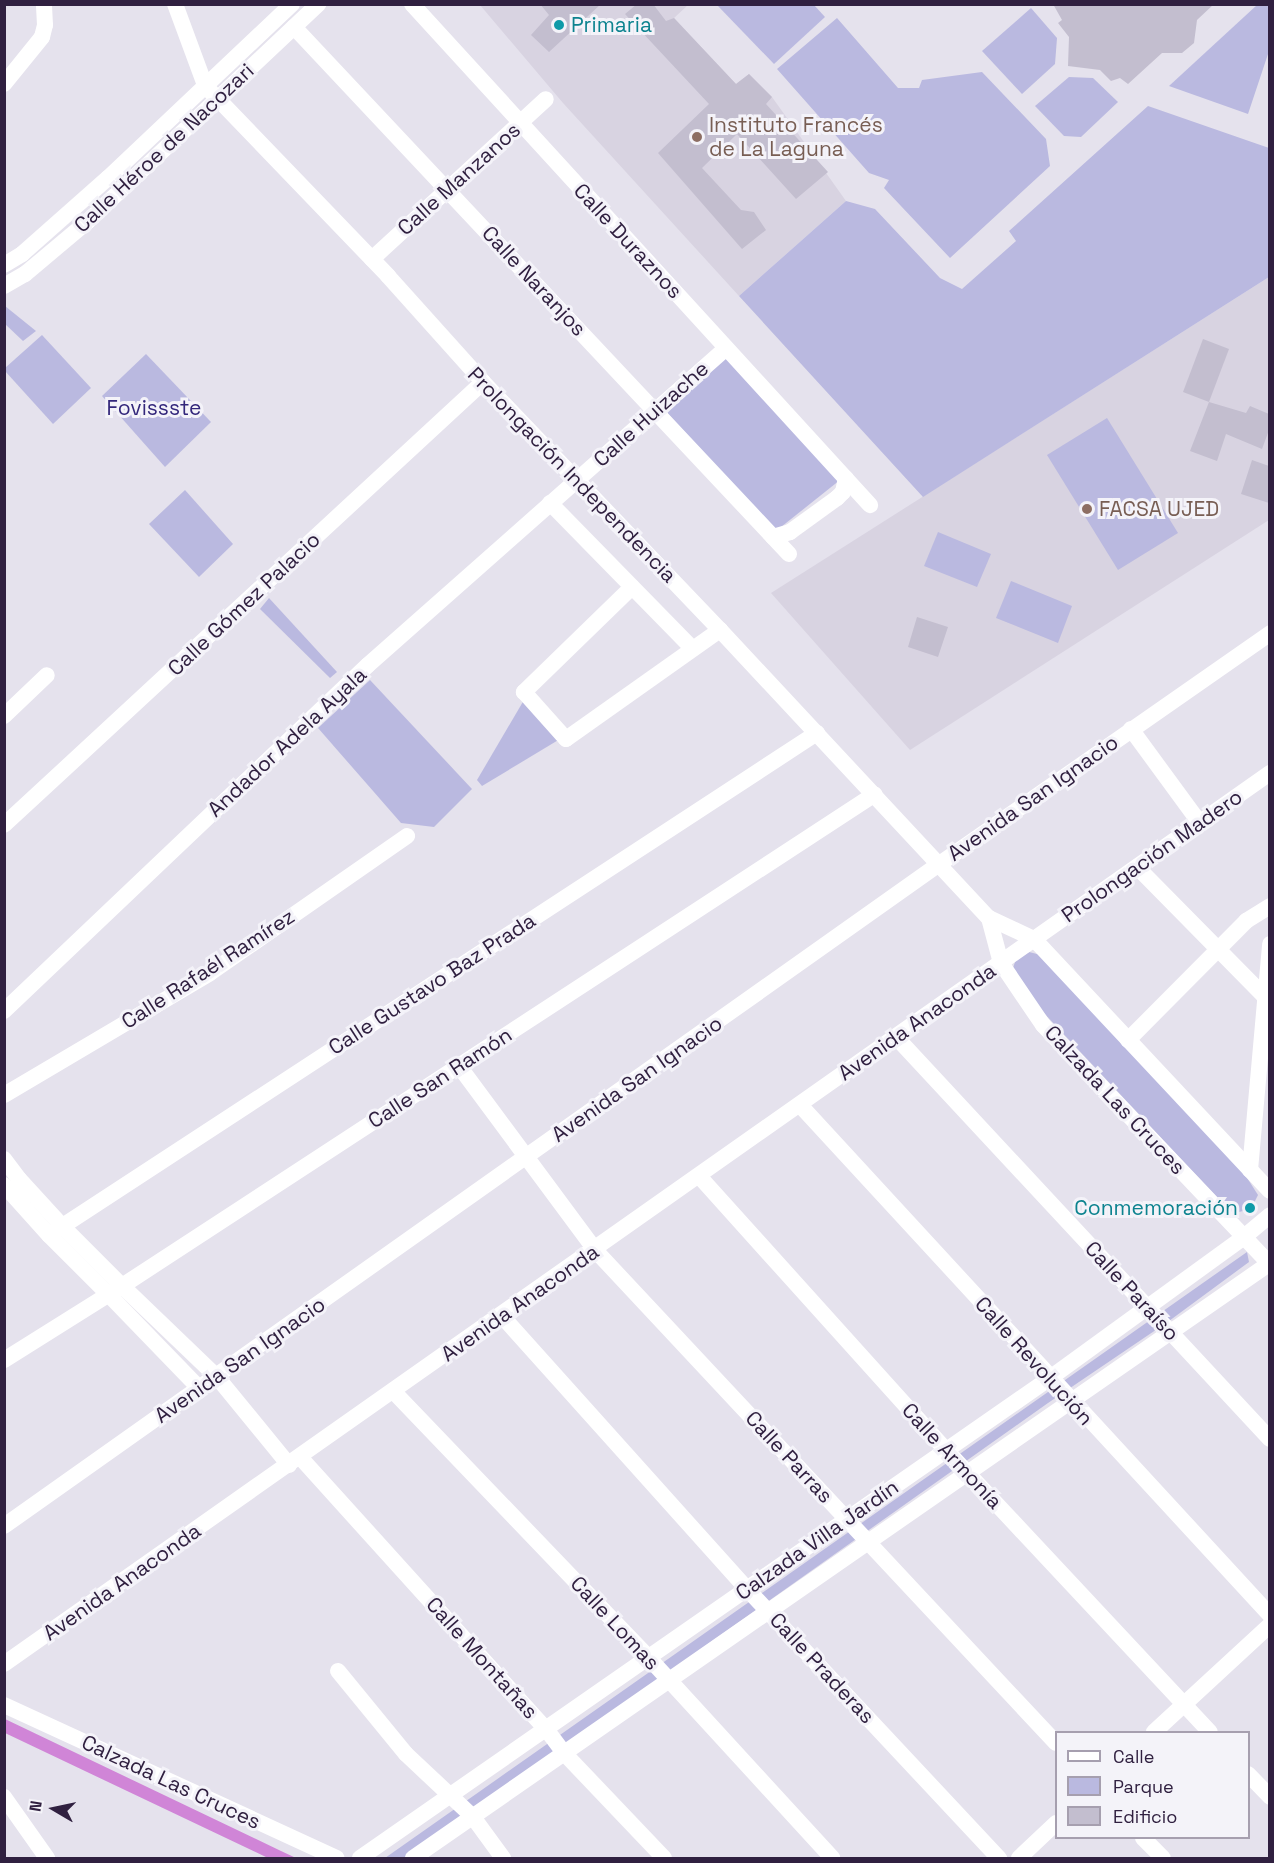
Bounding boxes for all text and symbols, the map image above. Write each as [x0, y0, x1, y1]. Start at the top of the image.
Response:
place label: Primaria [571, 12, 652, 38]
marker: Primaria [552, 18, 566, 32]
street label: Calle Héroe de Nacozari [69, 58, 259, 238]
place label: Instituto Francés de La Laguna [709, 112, 883, 162]
street label: Calle Manzanos [392, 117, 526, 241]
marker: Instituto Francés de La Laguna [690, 130, 704, 144]
street label: Calle Duraznos [568, 178, 688, 304]
street label: Calle Naranjos [477, 221, 591, 341]
street label: Calle Huizache [588, 356, 714, 472]
street label: Prolongación Independencia [462, 362, 682, 588]
park label: Fovissste [107, 395, 201, 421]
place label: FACSA UJED [1099, 496, 1220, 522]
marker: FACSA UJED [1080, 502, 1094, 516]
street label: Calle Gómez Palacio [163, 527, 325, 681]
street label: Andador Adela Ayala [202, 662, 372, 822]
street label: Avenida San Ignacio [943, 730, 1123, 866]
street label: Prolongación Madero [1057, 784, 1247, 928]
street label: Calle Rafaél Ramírez [117, 904, 299, 1034]
street label: Calle Gustavo Baz Prada [324, 908, 540, 1060]
street label: Avenida Anaconda [833, 958, 1001, 1086]
street label: Avenida San Ignacio [547, 1011, 727, 1147]
street label: Calzada Las Cruces [1039, 1020, 1191, 1180]
street label: Calle San Ramón [363, 1022, 517, 1134]
place label: Conmemoración [1074, 1195, 1238, 1221]
marker: Conmemoración [1243, 1201, 1257, 1215]
street label: Calle Paraíso [1079, 1236, 1185, 1346]
street label: Avenida Anaconda [436, 1239, 604, 1367]
street label: Avenida San Ignacio [150, 1292, 330, 1428]
street label: Calle Revolución [970, 1292, 1098, 1430]
street label: Calle Armonía [896, 1398, 1008, 1514]
street label: Calle Parras [740, 1406, 838, 1508]
street label: Calzada Villa Jardín [731, 1474, 903, 1606]
street label: Avenida Anaconda [38, 1518, 206, 1646]
street label: Calle Lomas [565, 1571, 665, 1675]
street label: Calle Montañas [421, 1592, 543, 1724]
street label: Calle Praderas [764, 1607, 880, 1729]
street label: Calzada Las Cruces [77, 1729, 265, 1835]
legend [1055, 1731, 1250, 1839]
text: Calle [1113, 1745, 1154, 1768]
text: Parque [1113, 1775, 1174, 1798]
north arrow [24, 1779, 84, 1839]
text: N [25, 1799, 47, 1813]
text: Edificio [1113, 1805, 1177, 1828]

